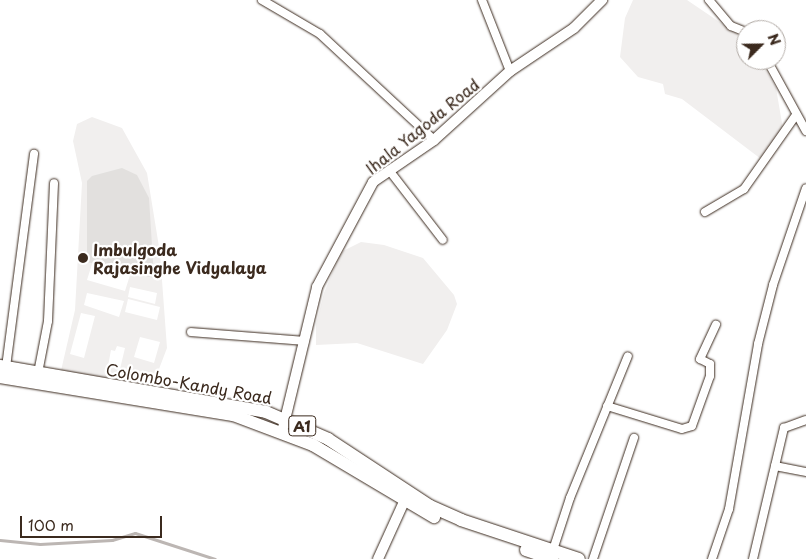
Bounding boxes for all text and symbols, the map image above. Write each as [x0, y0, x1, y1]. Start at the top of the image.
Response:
north arrow [736, 20, 786, 70]
text: N [763, 30, 786, 49]
street label: Ihala Yagoda Road [360, 74, 484, 178]
place label: Imbulgoda Rajasinghe Vidyalaya [93, 239, 269, 277]
marker: Imbulgoda Rajasinghe Vidyalaya [77, 252, 89, 264]
street label: Colombo-Kandy Road [105, 359, 273, 407]
road number: A1 [287, 414, 317, 438]
scale bar [22, 506, 165, 538]
text: 100 m [28, 513, 74, 536]

